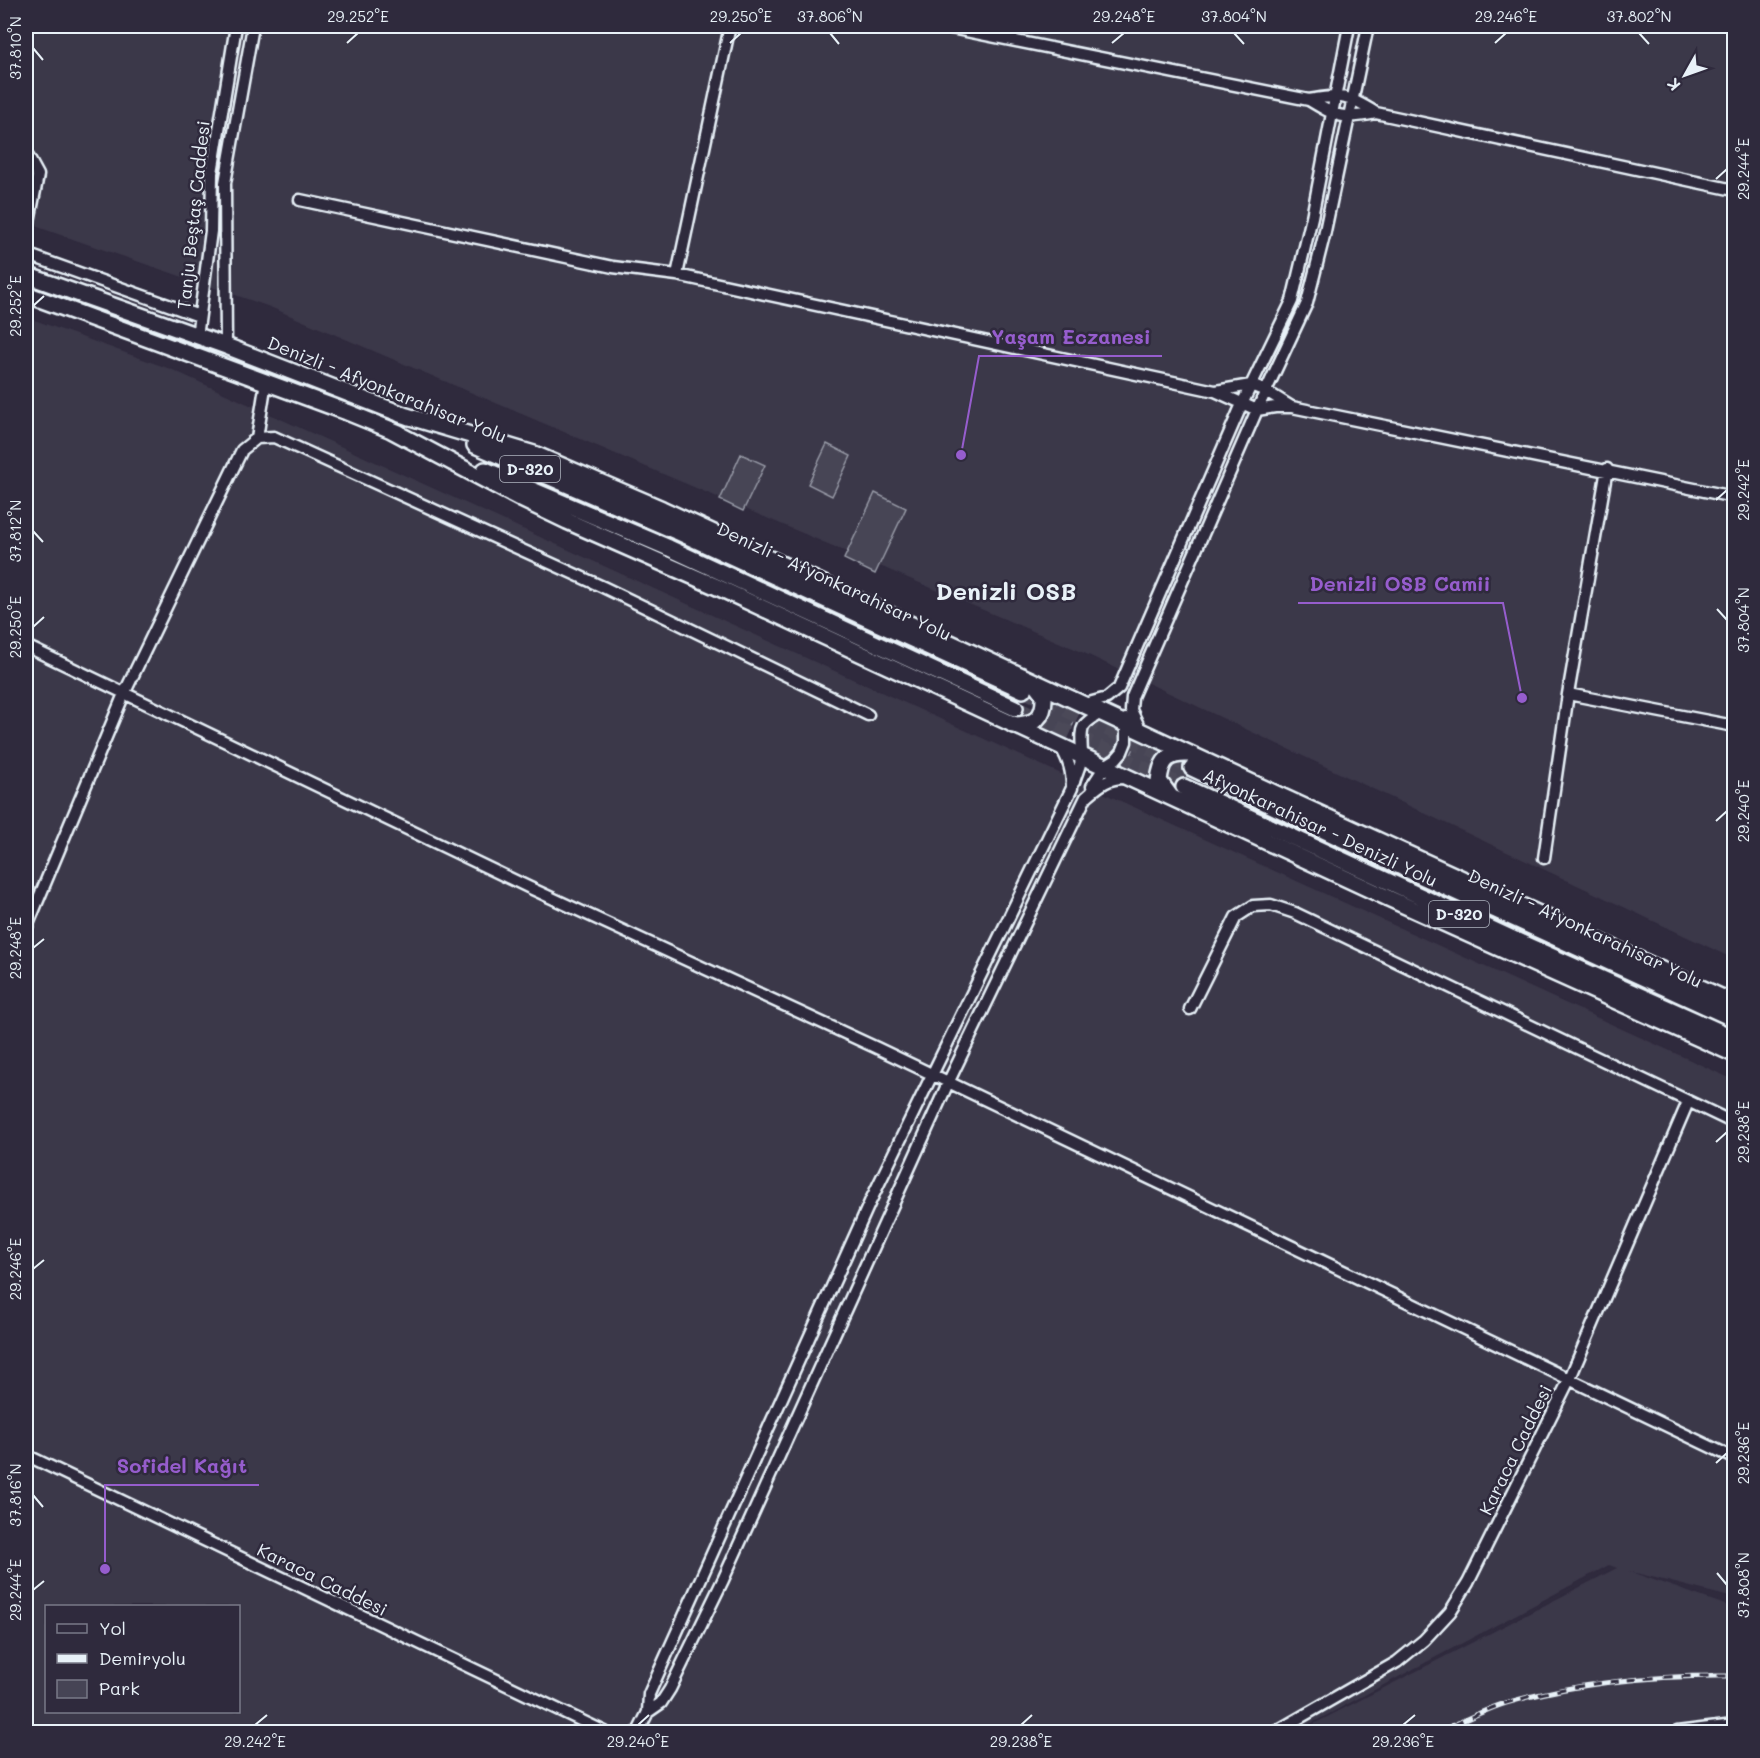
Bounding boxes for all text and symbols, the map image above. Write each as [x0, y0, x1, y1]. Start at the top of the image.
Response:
text: 29.252°E [327, 6, 389, 26]
text: 29.250°E [710, 6, 773, 26]
text: 37.806°N [797, 6, 863, 26]
text: 29.248°E [1093, 6, 1156, 26]
text: 37.804°N [1201, 6, 1267, 26]
text: 29.246°E [1475, 6, 1538, 26]
text: 37.802°N [1606, 6, 1672, 26]
text: 37.810°N [5, 16, 25, 80]
north arrow [1655, 45, 1715, 105]
text: K [1662, 74, 1685, 96]
street label: Tanju Beştaş Caddesi [171, 119, 215, 311]
text: 29.244°E [1733, 138, 1753, 200]
text: 29.252°E [5, 275, 25, 337]
callout: Yaşam Eczanesi [979, 318, 1162, 356]
text: Yaşam Eczanesi [991, 323, 1151, 350]
street label: Denizli - Afyonkarahisar Yolu [264, 330, 511, 448]
road number: D-320 [500, 456, 560, 482]
text: 29.242°E [1733, 459, 1753, 521]
text: 37.812°N [5, 500, 25, 562]
street label: Denizli - Afyonkarahisar Yolu [713, 516, 955, 646]
callout: Denizli OSB Camii [1298, 565, 1503, 603]
text: Denizli OSB Camii [1309, 570, 1491, 596]
district label: Denizli OSB [936, 575, 1076, 606]
text: 37.804°N [1733, 587, 1753, 653]
text: 29.250°E [5, 595, 25, 658]
street label: Afyonkarahisar - Denizli Yolu [1199, 762, 1441, 892]
text: 29.240°E [1733, 779, 1753, 842]
street label: Denizli - Afyonkarahisar Yolu [1464, 863, 1706, 993]
road number: D-320 [1429, 901, 1489, 927]
text: 29.248°E [5, 916, 25, 979]
text: 29.238°E [1733, 1100, 1753, 1163]
text: 29.246°E [5, 1237, 25, 1300]
street label: Karaca Caddesi [1473, 1380, 1557, 1519]
text: 29.236°E [1733, 1421, 1753, 1484]
callout: Sofidel Kağıt [105, 1447, 259, 1485]
text: Sofidel Kağıt [117, 1452, 247, 1478]
text: 37.816°N [5, 1463, 25, 1527]
street label: Karaca Caddesi [253, 1537, 392, 1621]
text: 37.808°N [1733, 1552, 1753, 1618]
text: 29.244°E [5, 1559, 25, 1621]
legend [45, 1605, 240, 1713]
text: Yol [99, 1616, 126, 1640]
text: Demiryolu [99, 1646, 186, 1670]
text: Park [99, 1676, 140, 1700]
text: 29.242°E [224, 1731, 286, 1751]
text: 29.240°E [607, 1731, 670, 1751]
text: 29.238°E [990, 1731, 1053, 1751]
text: 29.236°E [1372, 1731, 1435, 1751]

